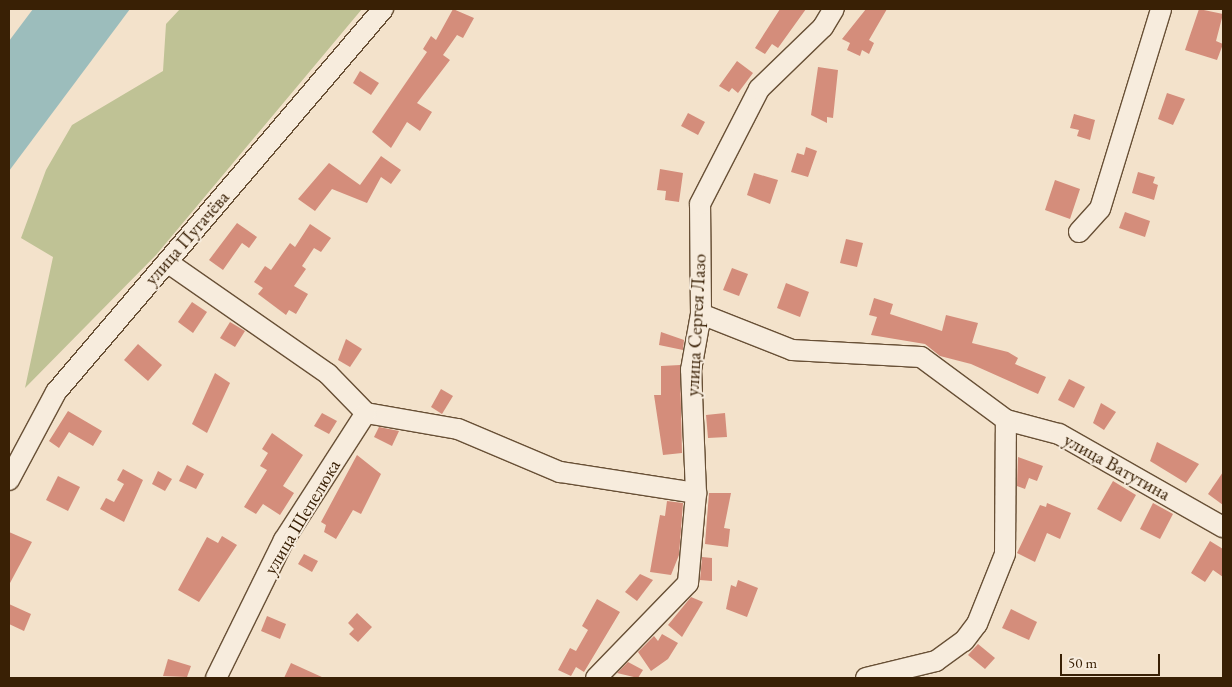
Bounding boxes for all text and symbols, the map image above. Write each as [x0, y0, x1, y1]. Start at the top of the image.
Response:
street label: улица Пугачёва [140, 186, 234, 290]
street label: улица Сергея Лазо [681, 253, 711, 397]
street label: улица Ватутина [1060, 428, 1174, 506]
street label: улица Шепелюка [259, 455, 345, 579]
scale bar [1062, 644, 1162, 676]
text: 50 m [1068, 653, 1097, 672]

